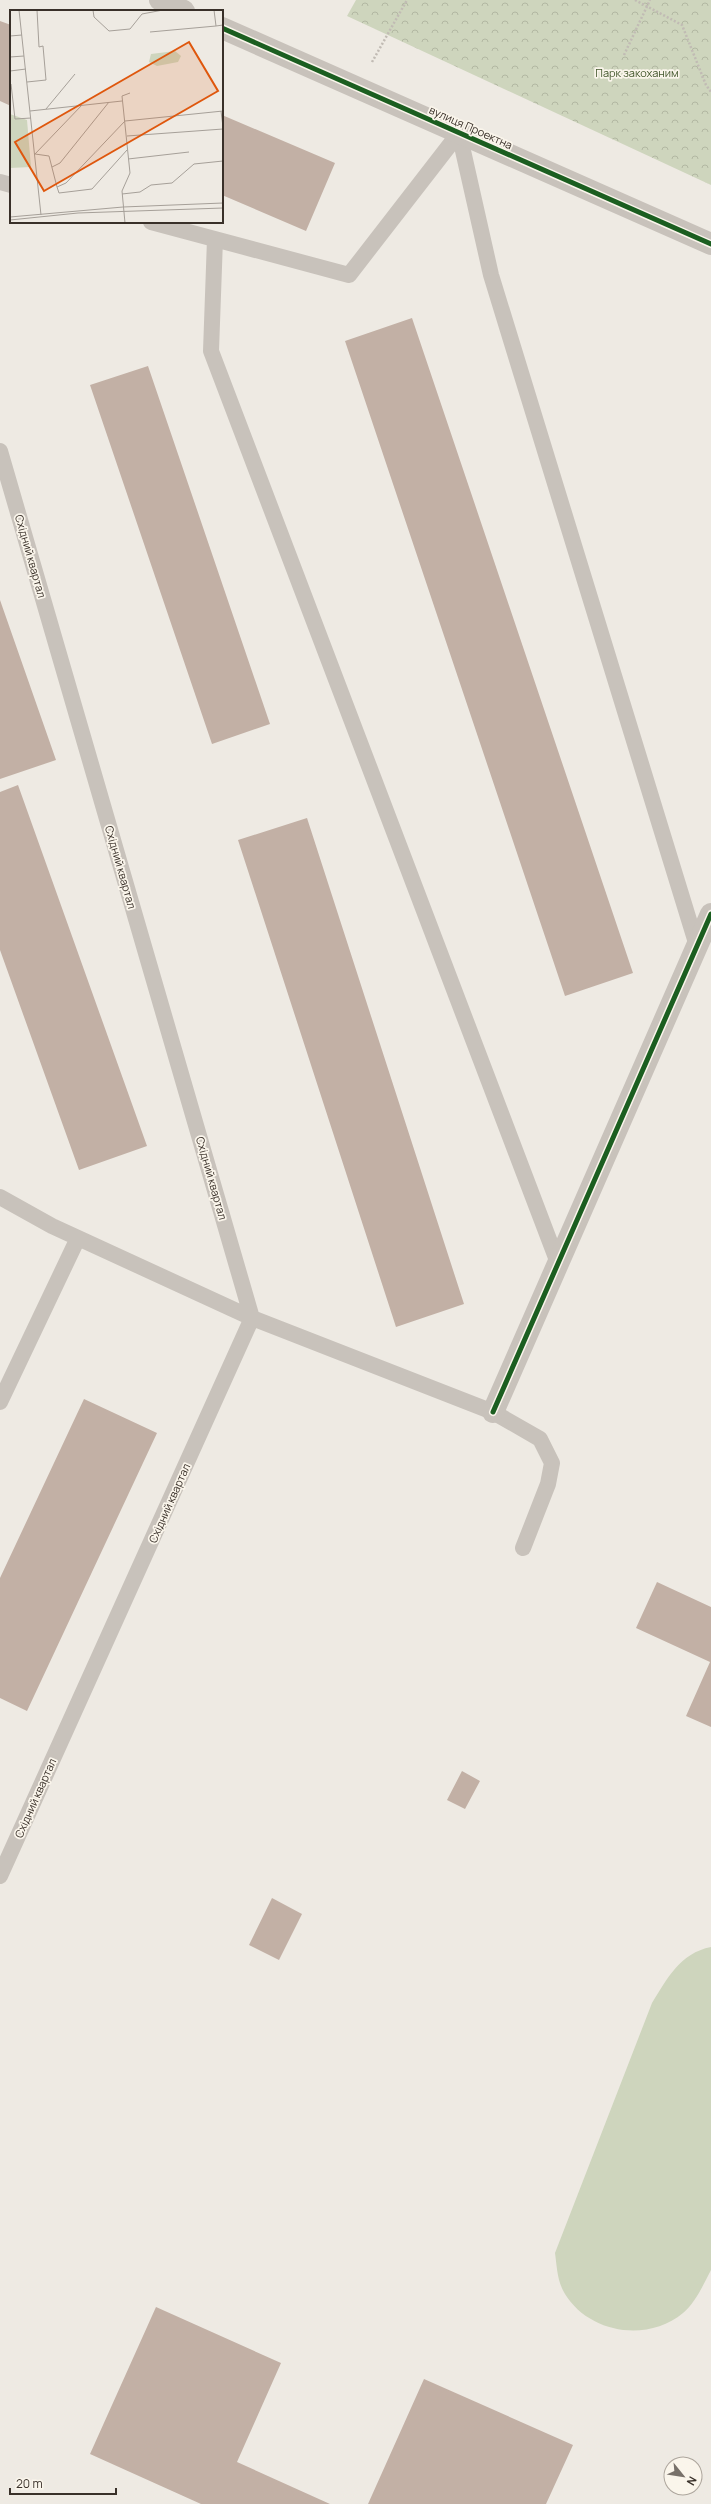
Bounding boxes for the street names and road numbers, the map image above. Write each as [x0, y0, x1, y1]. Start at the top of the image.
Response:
street label: вулиця Проектна [427, 102, 515, 152]
street label: Східний квартал [12, 513, 50, 599]
street label: Східний квартал [102, 824, 140, 910]
street label: Східний квартал [193, 1135, 231, 1221]
street label: Східний квартал [145, 1461, 193, 1545]
street label: Східний квартал [11, 1756, 59, 1840]

